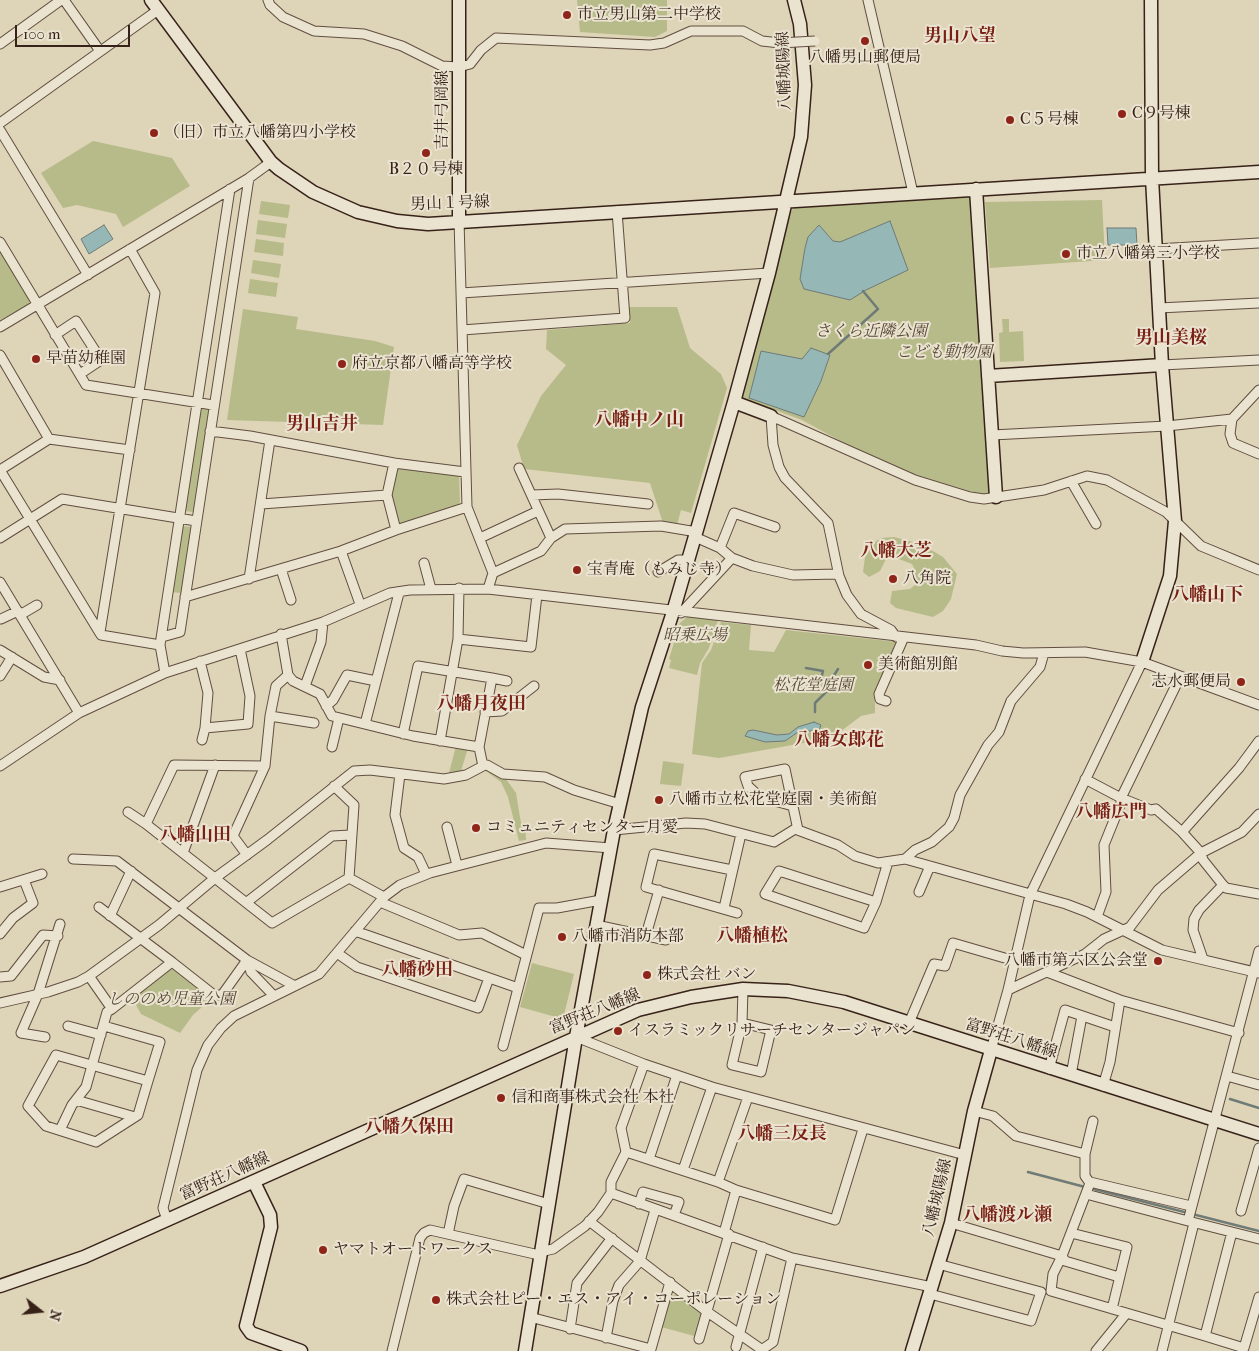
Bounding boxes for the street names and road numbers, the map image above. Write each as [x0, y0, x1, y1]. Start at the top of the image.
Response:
street label: 八幡城陽線 [774, 31, 796, 111]
street label: 吉井弓岡線 [433, 70, 453, 150]
street label: 男山１号線 [410, 193, 490, 215]
street label: 富野荘八幡線 [547, 985, 643, 1039]
street label: 富野荘八幡線 [962, 1015, 1060, 1063]
street label: 富野荘八幡線 [177, 1149, 273, 1205]
street label: 八幡城陽線 [920, 1157, 956, 1239]

